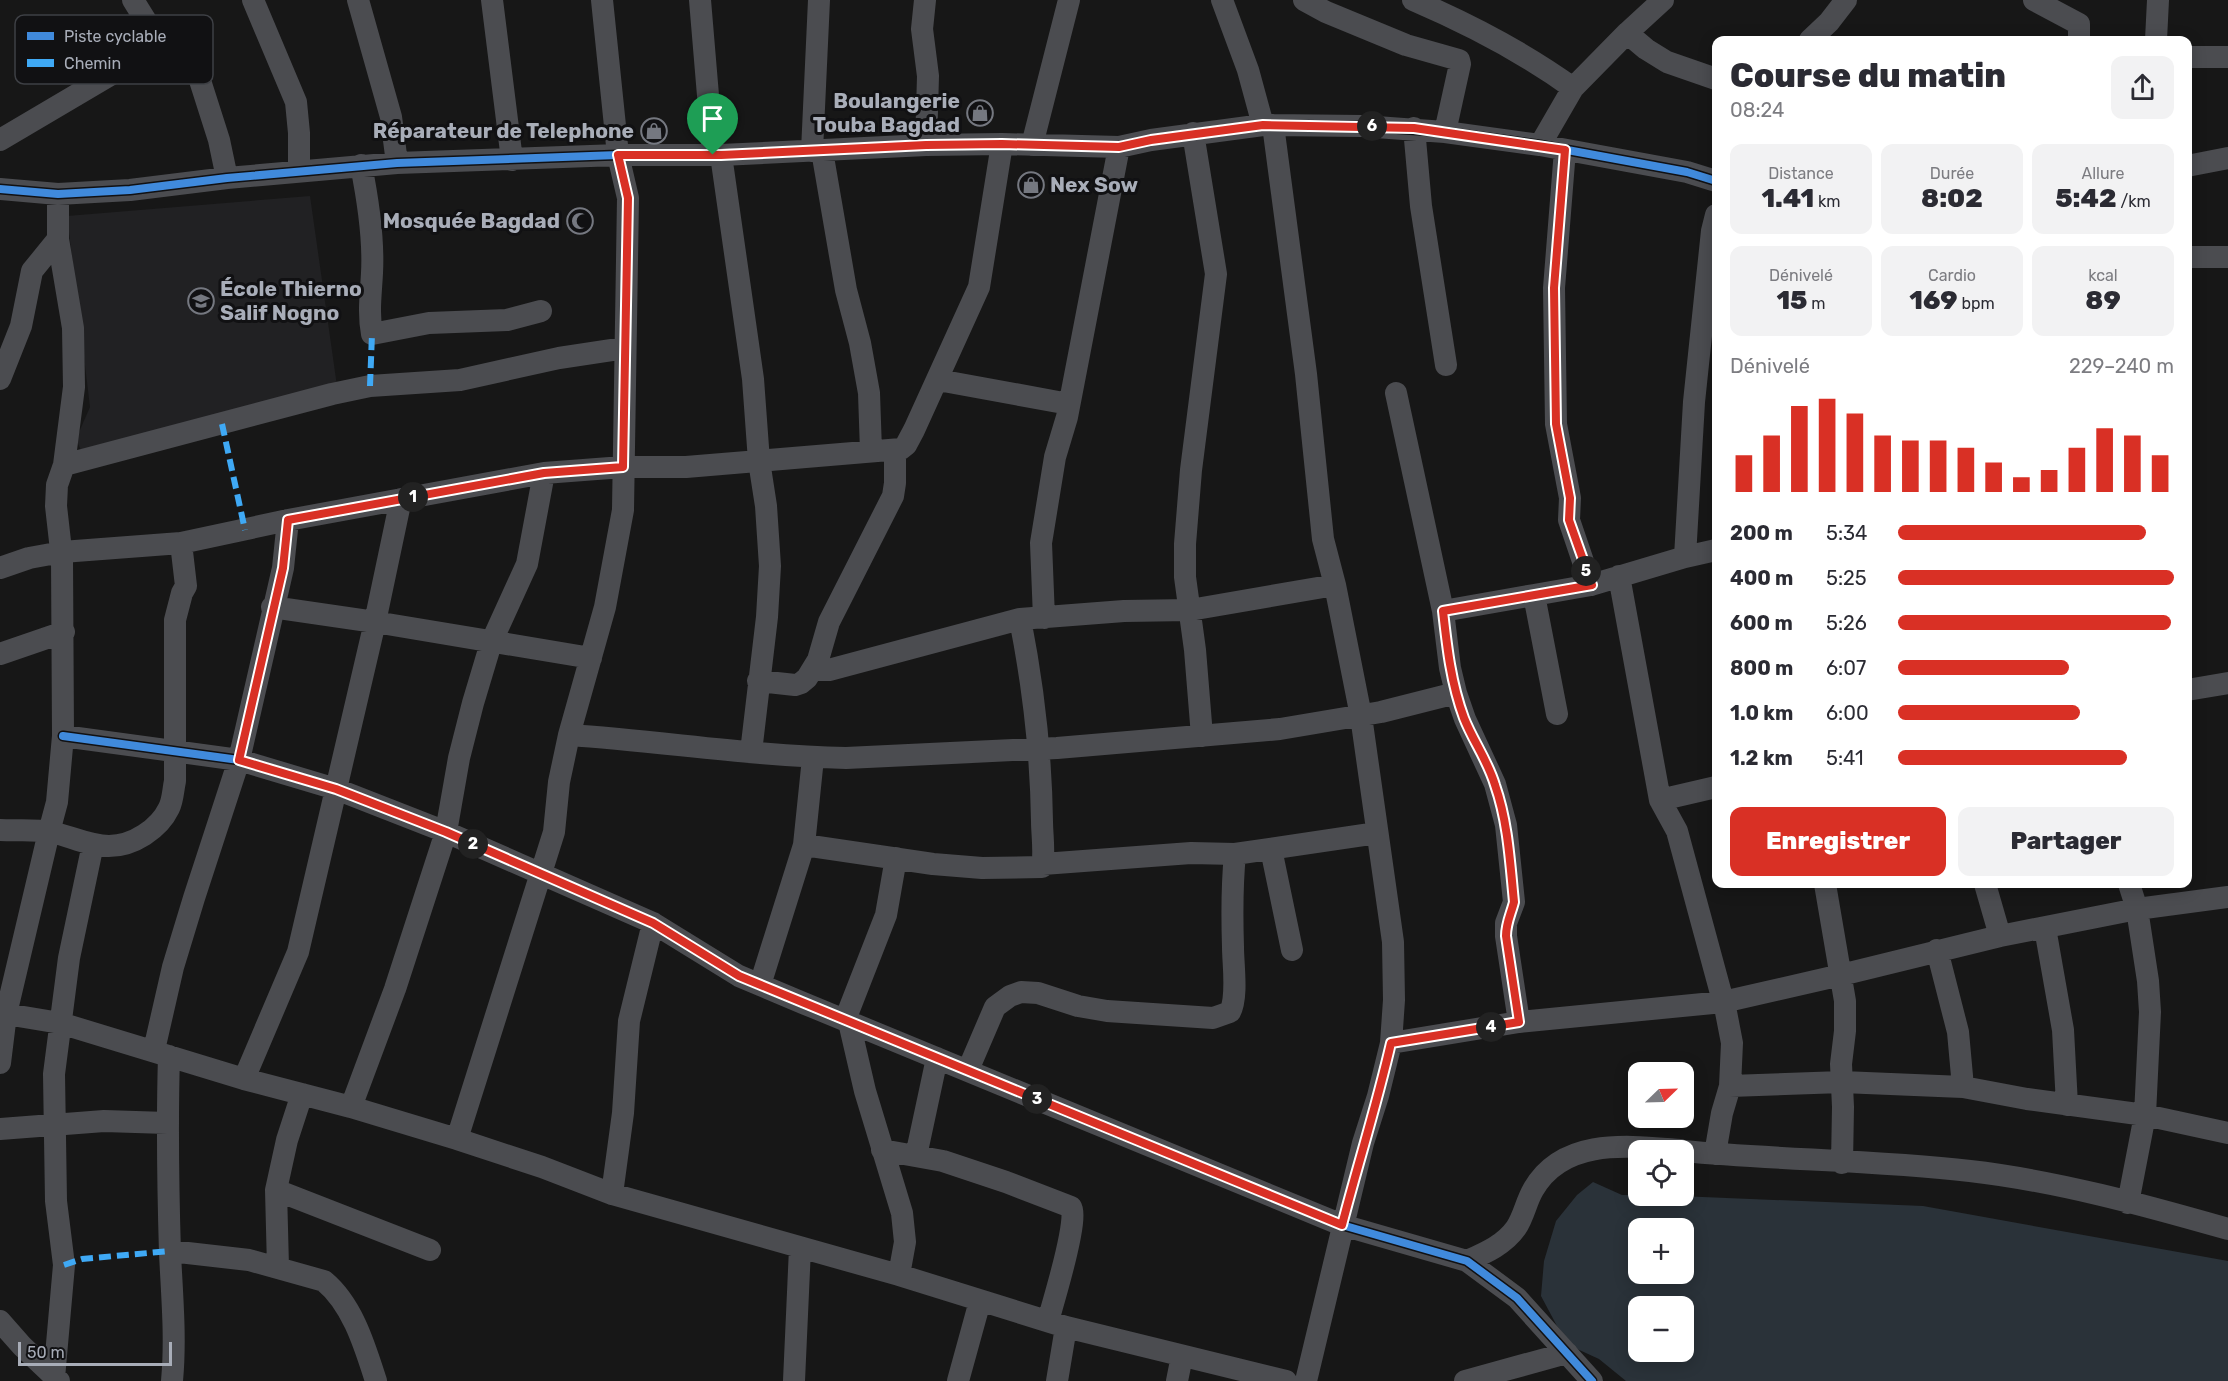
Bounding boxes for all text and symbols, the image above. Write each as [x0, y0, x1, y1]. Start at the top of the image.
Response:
legend [15, 15, 213, 84]
text: Piste cyclable [64, 27, 167, 46]
text: Chemin [64, 54, 121, 73]
text: Course du matin [1730, 56, 2006, 95]
button: share [2111, 56, 2174, 119]
place label: Boulangerie Touba Bagdad [813, 88, 960, 137]
pin [687, 93, 738, 155]
shop icon: Boulangerie Touba Bagdad [965, 98, 995, 128]
text: 08:24 [1730, 98, 1785, 122]
icon: arrive [696, 102, 729, 135]
pin: 6 [1357, 111, 1387, 141]
shop icon: Réparateur de Telephone [639, 116, 669, 146]
text: 6 [1367, 116, 1377, 135]
place label: Réparateur de Telephone [373, 118, 634, 143]
text: Distance [1768, 164, 1834, 183]
text: Durée [1930, 164, 1974, 183]
text: Allure [2081, 164, 2125, 183]
shop icon: Nex Sow [1016, 170, 1046, 200]
place label: Nex Sow [1050, 172, 1138, 197]
text: 1.41 [1761, 183, 1814, 214]
text: 8:02 [1921, 183, 1983, 214]
text: 5:42 [2055, 183, 2117, 214]
text: km [1814, 192, 1841, 211]
text: /km [2117, 192, 2151, 211]
mosque icon: Mosquée Bagdad [565, 206, 595, 236]
place label: Mosquée Bagdad [383, 208, 560, 233]
text: Dénivelé [1769, 266, 1833, 285]
text: Cardio [1928, 266, 1976, 285]
text: kcal [2088, 266, 2118, 285]
place label: École Thierno Salif Nogno [220, 276, 362, 325]
text: 15 [1776, 285, 1807, 316]
text: 169 [1909, 285, 1958, 316]
text: 89 [2085, 285, 2121, 316]
school or university icon: École Thierno Salif Nogno [186, 286, 216, 316]
text: m [1807, 294, 1826, 313]
text: bpm [1958, 294, 1995, 313]
text: Dénivelé [1730, 354, 1810, 378]
text: 229–240 m [2069, 354, 2174, 378]
pin: 1 [398, 482, 428, 512]
text: 1 [409, 487, 417, 506]
text: 200 m [1730, 521, 1793, 545]
text: 5:34 [1826, 521, 1867, 545]
pin: 5 [1571, 556, 1601, 586]
text: 5 [1581, 561, 1591, 580]
text: 400 m [1730, 566, 1793, 590]
text: 5:25 [1826, 566, 1867, 590]
text: 600 m [1730, 611, 1793, 635]
text: 5:26 [1826, 611, 1867, 635]
text: 800 m [1730, 656, 1793, 680]
text: 6:07 [1826, 656, 1866, 680]
text: 1.0 km [1730, 701, 1793, 725]
text: 6:00 [1826, 701, 1869, 725]
text: 1.2 km [1730, 746, 1793, 770]
text: 5:41 [1826, 746, 1864, 770]
button: Enregistrer [1730, 807, 1946, 876]
button: Partager [1958, 807, 2174, 876]
pin: 2 [458, 829, 488, 859]
text: 2 [468, 834, 478, 853]
pin: 4 [1476, 1012, 1506, 1042]
text: 4 [1486, 1017, 1496, 1036]
north arrow [1628, 1062, 1694, 1128]
map controls [1628, 1062, 1694, 1362]
pin: 3 [1022, 1084, 1052, 1114]
text: 3 [1032, 1089, 1042, 1108]
button: locate [1628, 1140, 1694, 1206]
button: + [1628, 1218, 1694, 1284]
button: − [1628, 1296, 1694, 1362]
scale bar [18, 1339, 172, 1366]
text: 50 m [27, 1343, 65, 1362]

